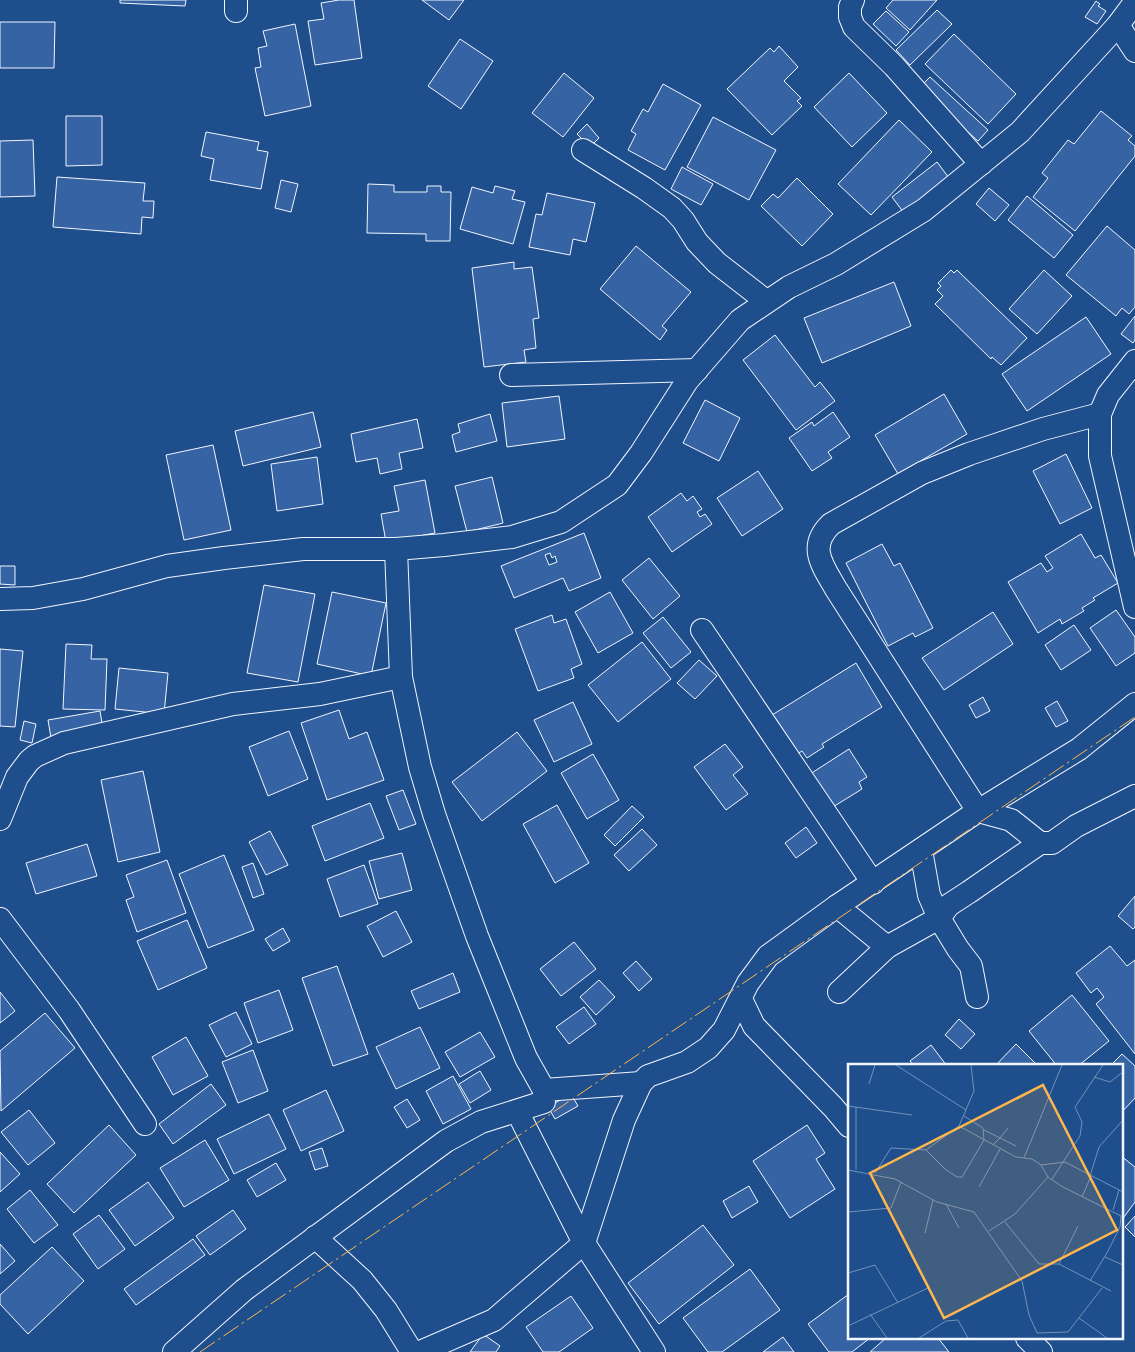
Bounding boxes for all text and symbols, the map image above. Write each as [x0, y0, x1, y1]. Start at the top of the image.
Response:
inset map [848, 1064, 1122, 1340]

